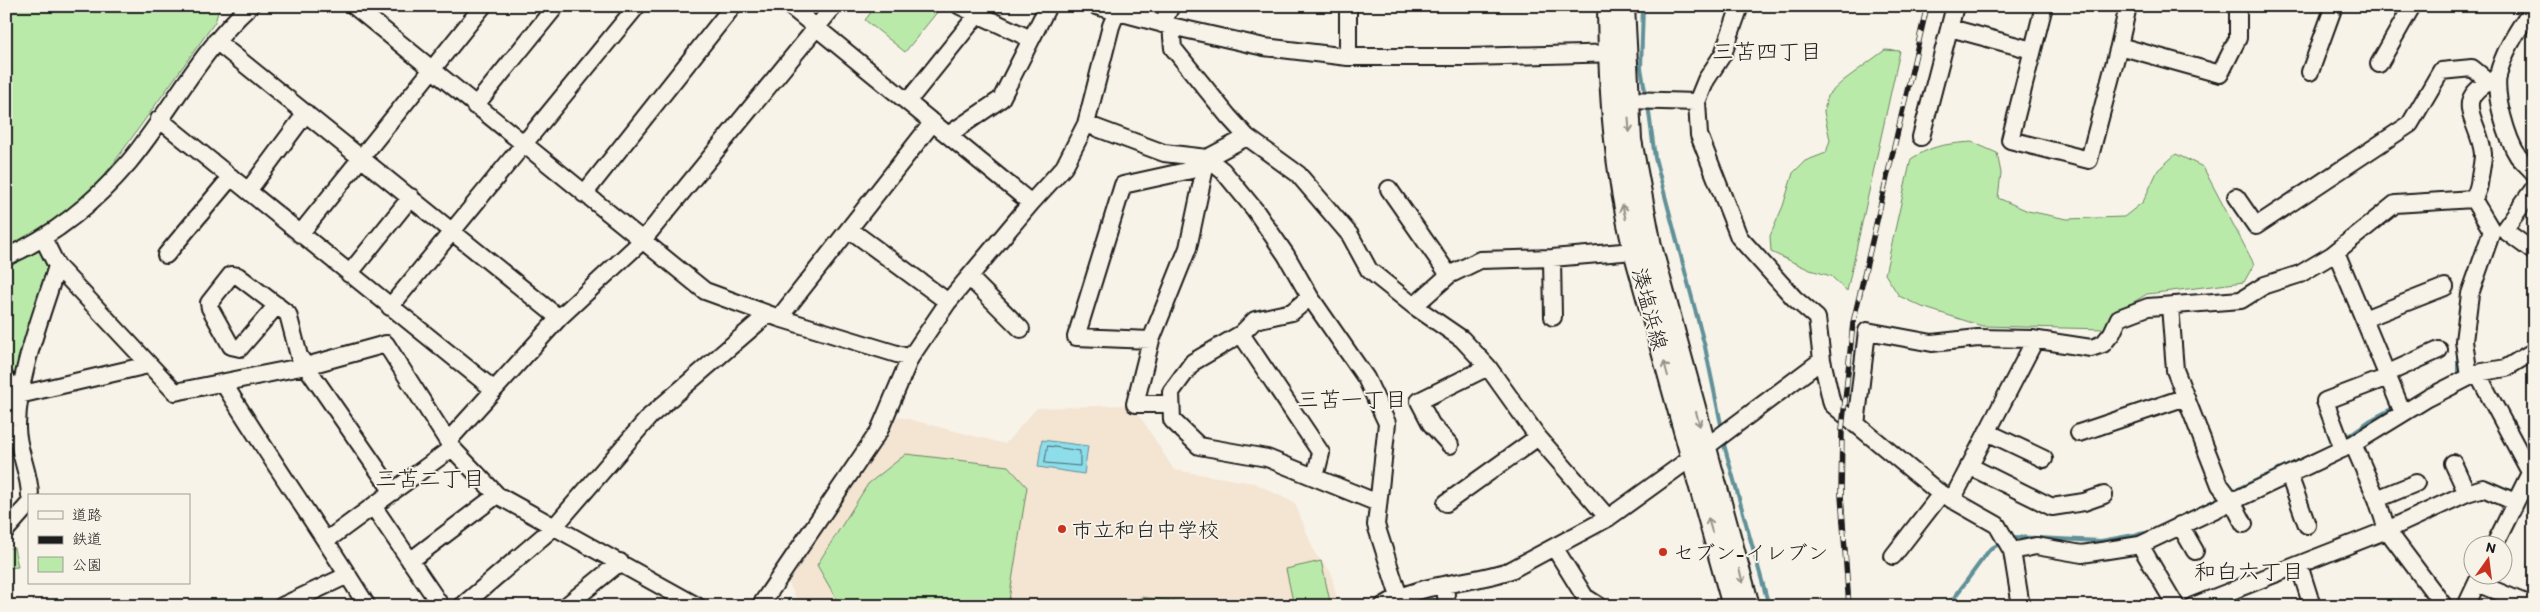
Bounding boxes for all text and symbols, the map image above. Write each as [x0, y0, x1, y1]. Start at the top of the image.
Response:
district label: 三苫四丁目 [1712, 38, 1822, 65]
one-way arrow [1625, 117, 1634, 133]
one-way arrow [1619, 204, 1629, 220]
street label: 湊塩浜線 [1627, 265, 1673, 353]
one-way arrow [1661, 361, 1671, 377]
district label: 三苫一丁目 [1297, 386, 1407, 413]
one-way arrow [1694, 410, 1704, 426]
district label: 三苫二丁目 [375, 465, 485, 492]
legend [28, 494, 190, 584]
text: 道路 [72, 506, 102, 524]
place label: 市立和白中学校 [1072, 517, 1219, 542]
one-way arrow [1705, 518, 1714, 534]
marker: 市立和白中学校 [1056, 523, 1068, 535]
text: 鉄道 [72, 530, 102, 548]
north arrow [2462, 534, 2512, 584]
text: N [2484, 538, 2498, 557]
place label: セブン-イレブン [1673, 540, 1828, 565]
marker: セブン-イレブン [1657, 546, 1669, 558]
text: 公園 [72, 556, 102, 574]
district label: 和白六丁目 [2194, 558, 2304, 585]
one-way arrow [1737, 567, 1746, 583]

